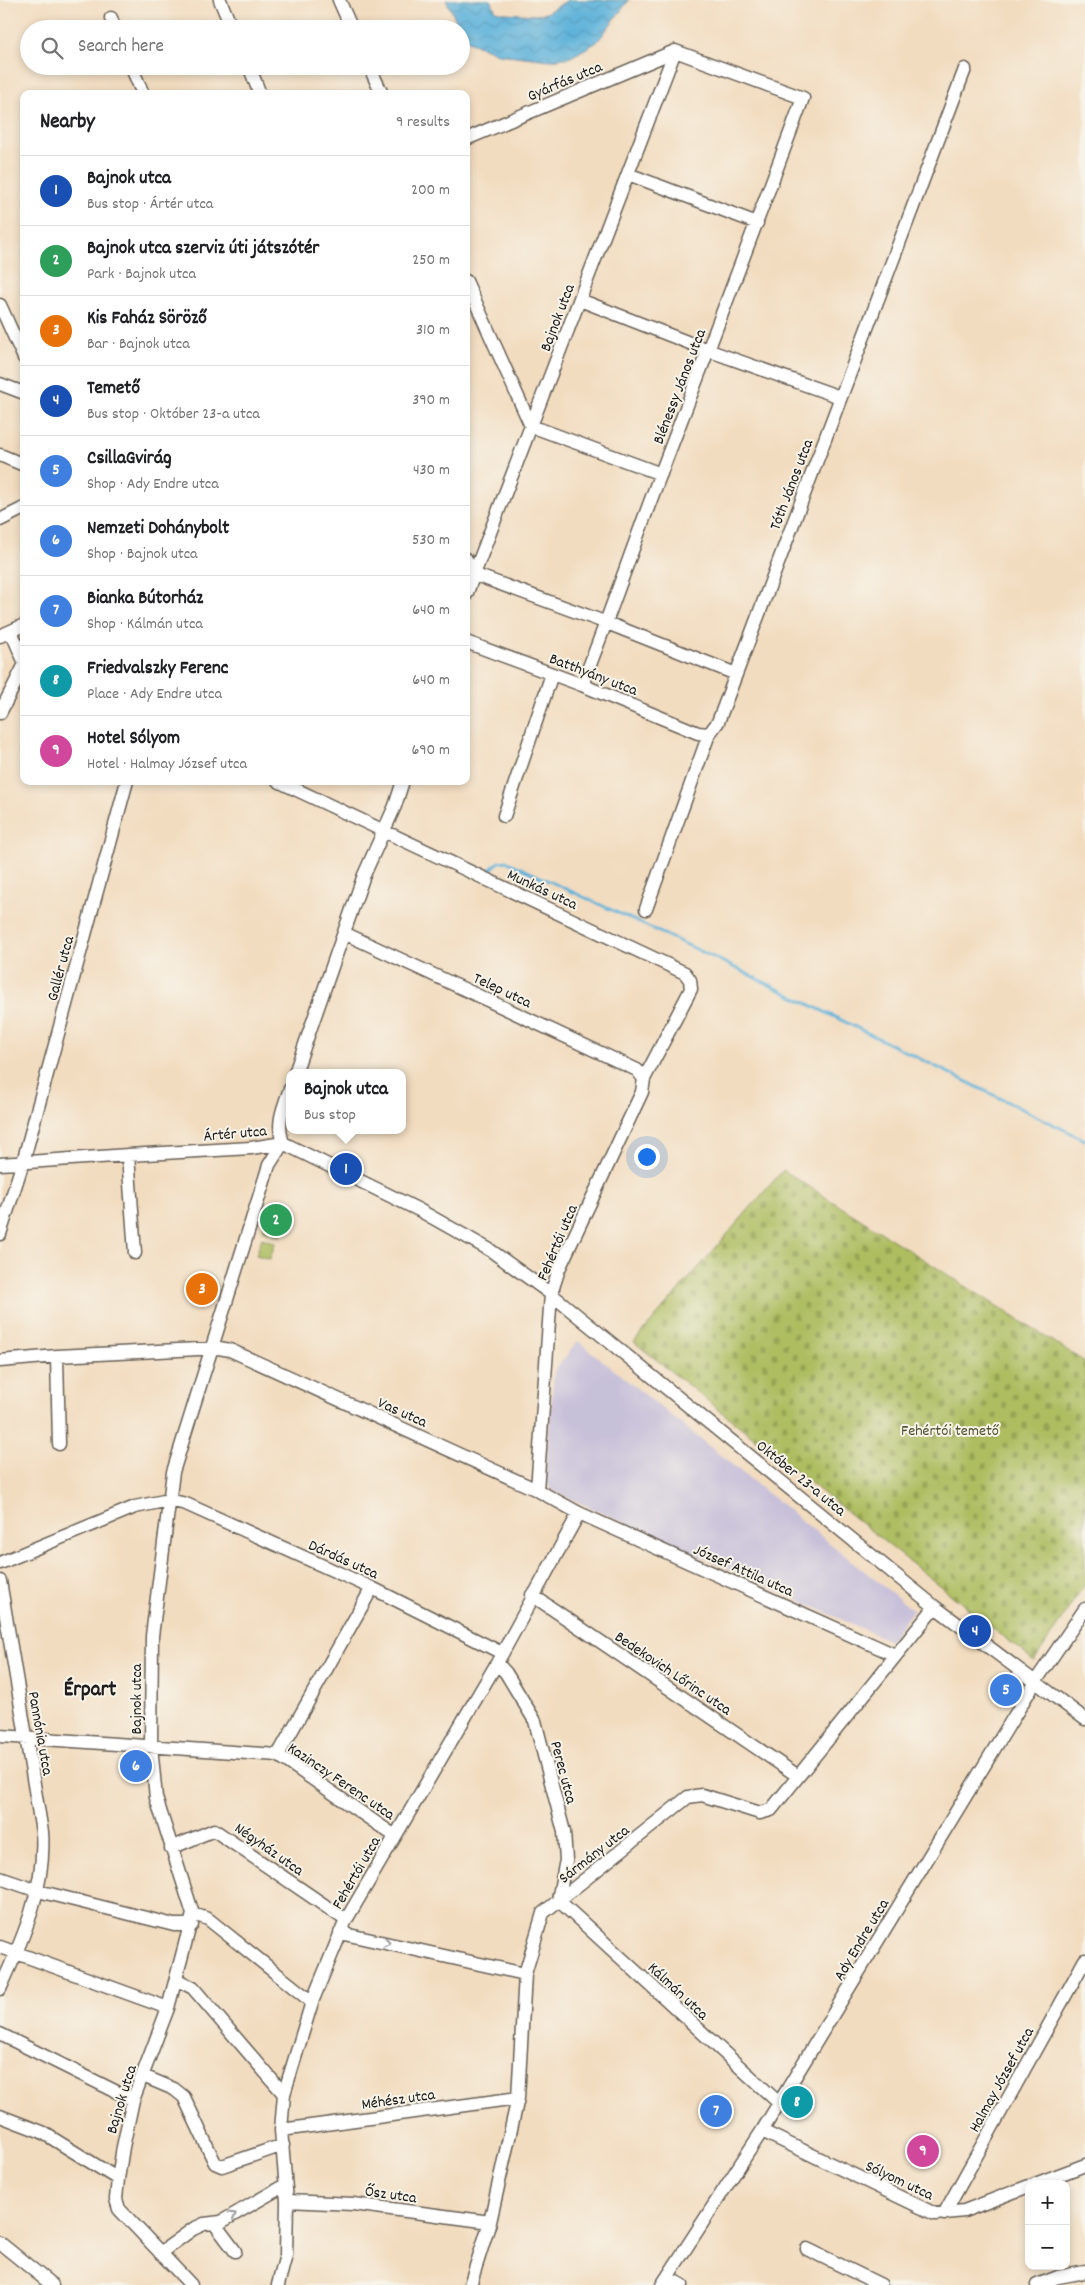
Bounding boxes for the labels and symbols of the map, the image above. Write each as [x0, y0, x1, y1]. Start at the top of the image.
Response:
street label: Gyárfás utca [524, 56, 606, 108]
street label: Bajnok utca [535, 280, 582, 355]
street label: Blénessy János utca [648, 325, 713, 448]
street label: Tóth János utca [764, 436, 820, 534]
street label: Batthyány utca [546, 648, 641, 703]
street label: Munkás utca [503, 864, 581, 917]
street label: Gallér utca [42, 933, 81, 1004]
street label: Telep utca [469, 968, 535, 1015]
street label: Ártér utca [203, 1120, 268, 1149]
your location [634, 1144, 660, 1170]
pin: 1 [330, 1150, 362, 1188]
pin: 2 [260, 1201, 292, 1239]
street label: Fehértói utca [532, 1201, 585, 1285]
pin: 3 [186, 1270, 218, 1308]
street label: Vas utca [373, 1392, 431, 1435]
park label: Fehértói temető [901, 1420, 1000, 1443]
street label: Október 23-a utca [751, 1435, 851, 1523]
street label: Dárdás utca [304, 1535, 382, 1586]
street label: József Attila utca [689, 1539, 797, 1604]
pin: 4 [959, 1612, 991, 1650]
street label: Bedekovich Lőrinc utca [610, 1626, 736, 1722]
street label: Bajnok utca [126, 1663, 149, 1734]
pin: 5 [990, 1671, 1022, 1709]
district label: Érpart [64, 1676, 116, 1706]
street label: Pannónia utca [21, 1690, 58, 1778]
street label: Kazinczy Ferenc utca [282, 1737, 399, 1827]
street label: Perec utca [543, 1739, 582, 1807]
pin: 6 [120, 1747, 152, 1785]
street label: Négyház utca [229, 1818, 308, 1883]
street label: Sármány utca [554, 1820, 635, 1890]
street label: Fehértói utca [327, 1832, 388, 1914]
street label: Ady Endre utca [829, 1895, 896, 1986]
one-way arrow [383, 1937, 392, 1948]
street label: Kálmán utca [642, 1958, 713, 2026]
street label: Halmay József utca [964, 2023, 1041, 2137]
street label: Bajnok utca [101, 2062, 144, 2137]
pin: 8 [781, 2083, 813, 2121]
street label: Méhész utca [360, 2084, 437, 2117]
pin: 7 [700, 2092, 732, 2130]
pin: 9 [907, 2132, 939, 2170]
street label: Sólyom utca [861, 2155, 937, 2207]
street label: Ősz utca [363, 2180, 418, 2211]
one-way arrow [227, 2211, 236, 2221]

